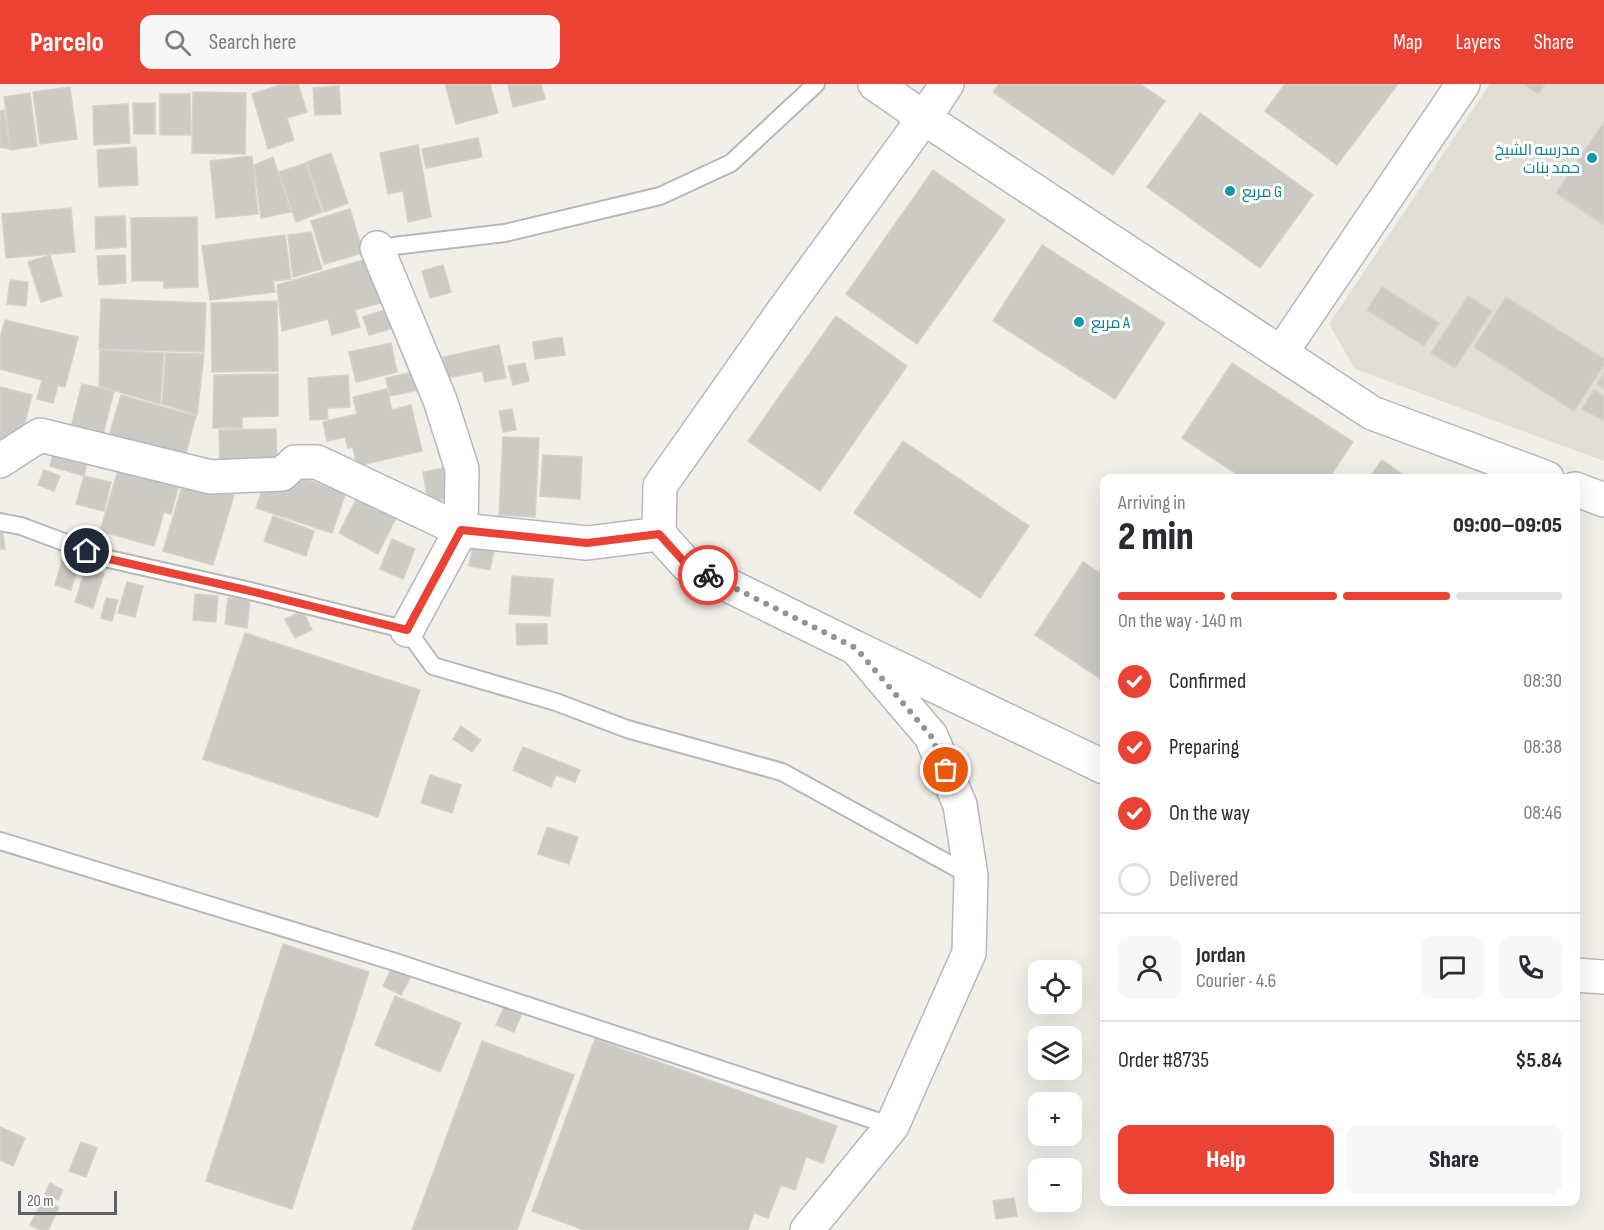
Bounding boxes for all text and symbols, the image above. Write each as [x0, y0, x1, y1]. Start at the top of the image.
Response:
search box [140, 15, 560, 69]
text: Parcelo [30, 26, 104, 59]
icon: search [161, 26, 194, 59]
text: Search here [209, 29, 296, 56]
text: Map [1393, 30, 1422, 55]
text: Layers [1455, 30, 1501, 55]
text: Share [1534, 30, 1574, 55]
place label: مدرسه الشيخ حمد بنات [1495, 141, 1580, 178]
marker: مدرسه الشيخ حمد بنات [1585, 151, 1599, 165]
place label: مربع G [1242, 183, 1282, 203]
marker: مربع G [1223, 184, 1237, 198]
place label: مربع A [1091, 314, 1130, 334]
marker: مربع A [1072, 315, 1086, 329]
text: Arriving in [1118, 491, 1186, 515]
text: 09:00–09:05 [1453, 512, 1562, 539]
text: 2 min [1118, 514, 1194, 561]
pin [61, 525, 112, 576]
icon: home [70, 534, 103, 567]
courier [678, 545, 738, 605]
icon: bike [692, 559, 725, 592]
text: On the way · 140 m [1118, 609, 1242, 633]
icon: check [1118, 665, 1151, 698]
text: Confirmed [1169, 668, 1246, 695]
text: 08:30 [1523, 669, 1562, 693]
icon: check [1118, 731, 1151, 764]
text: Preparing [1169, 734, 1239, 761]
text: 08:38 [1523, 735, 1562, 759]
pin [920, 744, 971, 795]
icon: bag [929, 753, 962, 786]
icon: check [1118, 797, 1151, 830]
text: On the way [1169, 800, 1250, 827]
text: 08:46 [1523, 801, 1562, 825]
text: Delivered [1169, 866, 1238, 893]
button: person [1118, 936, 1181, 999]
button: chat [1421, 936, 1484, 999]
button: phone [1499, 936, 1562, 999]
text: Jordan [1196, 942, 1245, 969]
map controls [1028, 960, 1082, 1212]
button: locate [1028, 960, 1082, 1014]
text: Courier · 4.6 [1196, 969, 1276, 993]
button: layers [1028, 1026, 1082, 1080]
text: Order #8735 [1118, 1047, 1209, 1074]
text: $5.84 [1515, 1047, 1562, 1074]
button: + [1028, 1092, 1082, 1146]
button: Help [1118, 1125, 1334, 1194]
button: Share [1346, 1125, 1562, 1194]
button: − [1028, 1158, 1082, 1212]
scale bar [18, 1188, 117, 1216]
text: 20 m [27, 1192, 54, 1211]

